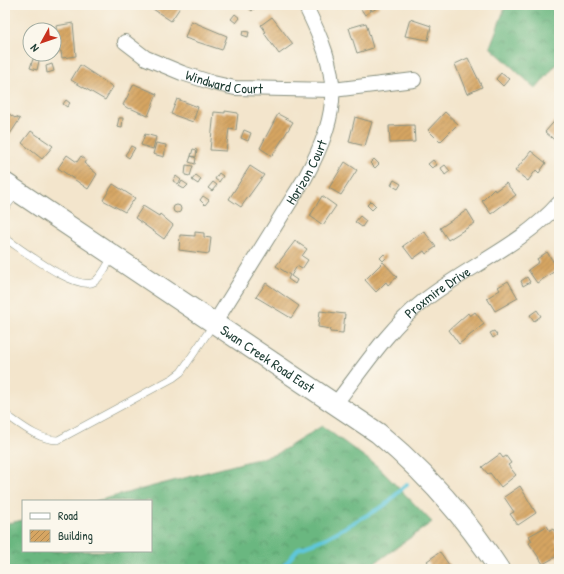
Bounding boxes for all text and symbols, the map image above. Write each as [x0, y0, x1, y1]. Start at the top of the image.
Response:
north arrow [22, 22, 62, 62]
text: N [27, 42, 42, 55]
street label: Windward Court [183, 65, 263, 98]
street label: Horizon Court [281, 137, 331, 208]
street label: Proxmire Drive [400, 261, 474, 322]
street label: Swan Creek Road East [217, 320, 319, 397]
legend [22, 500, 152, 552]
text: Road [58, 507, 78, 524]
text: Building [58, 527, 93, 544]

